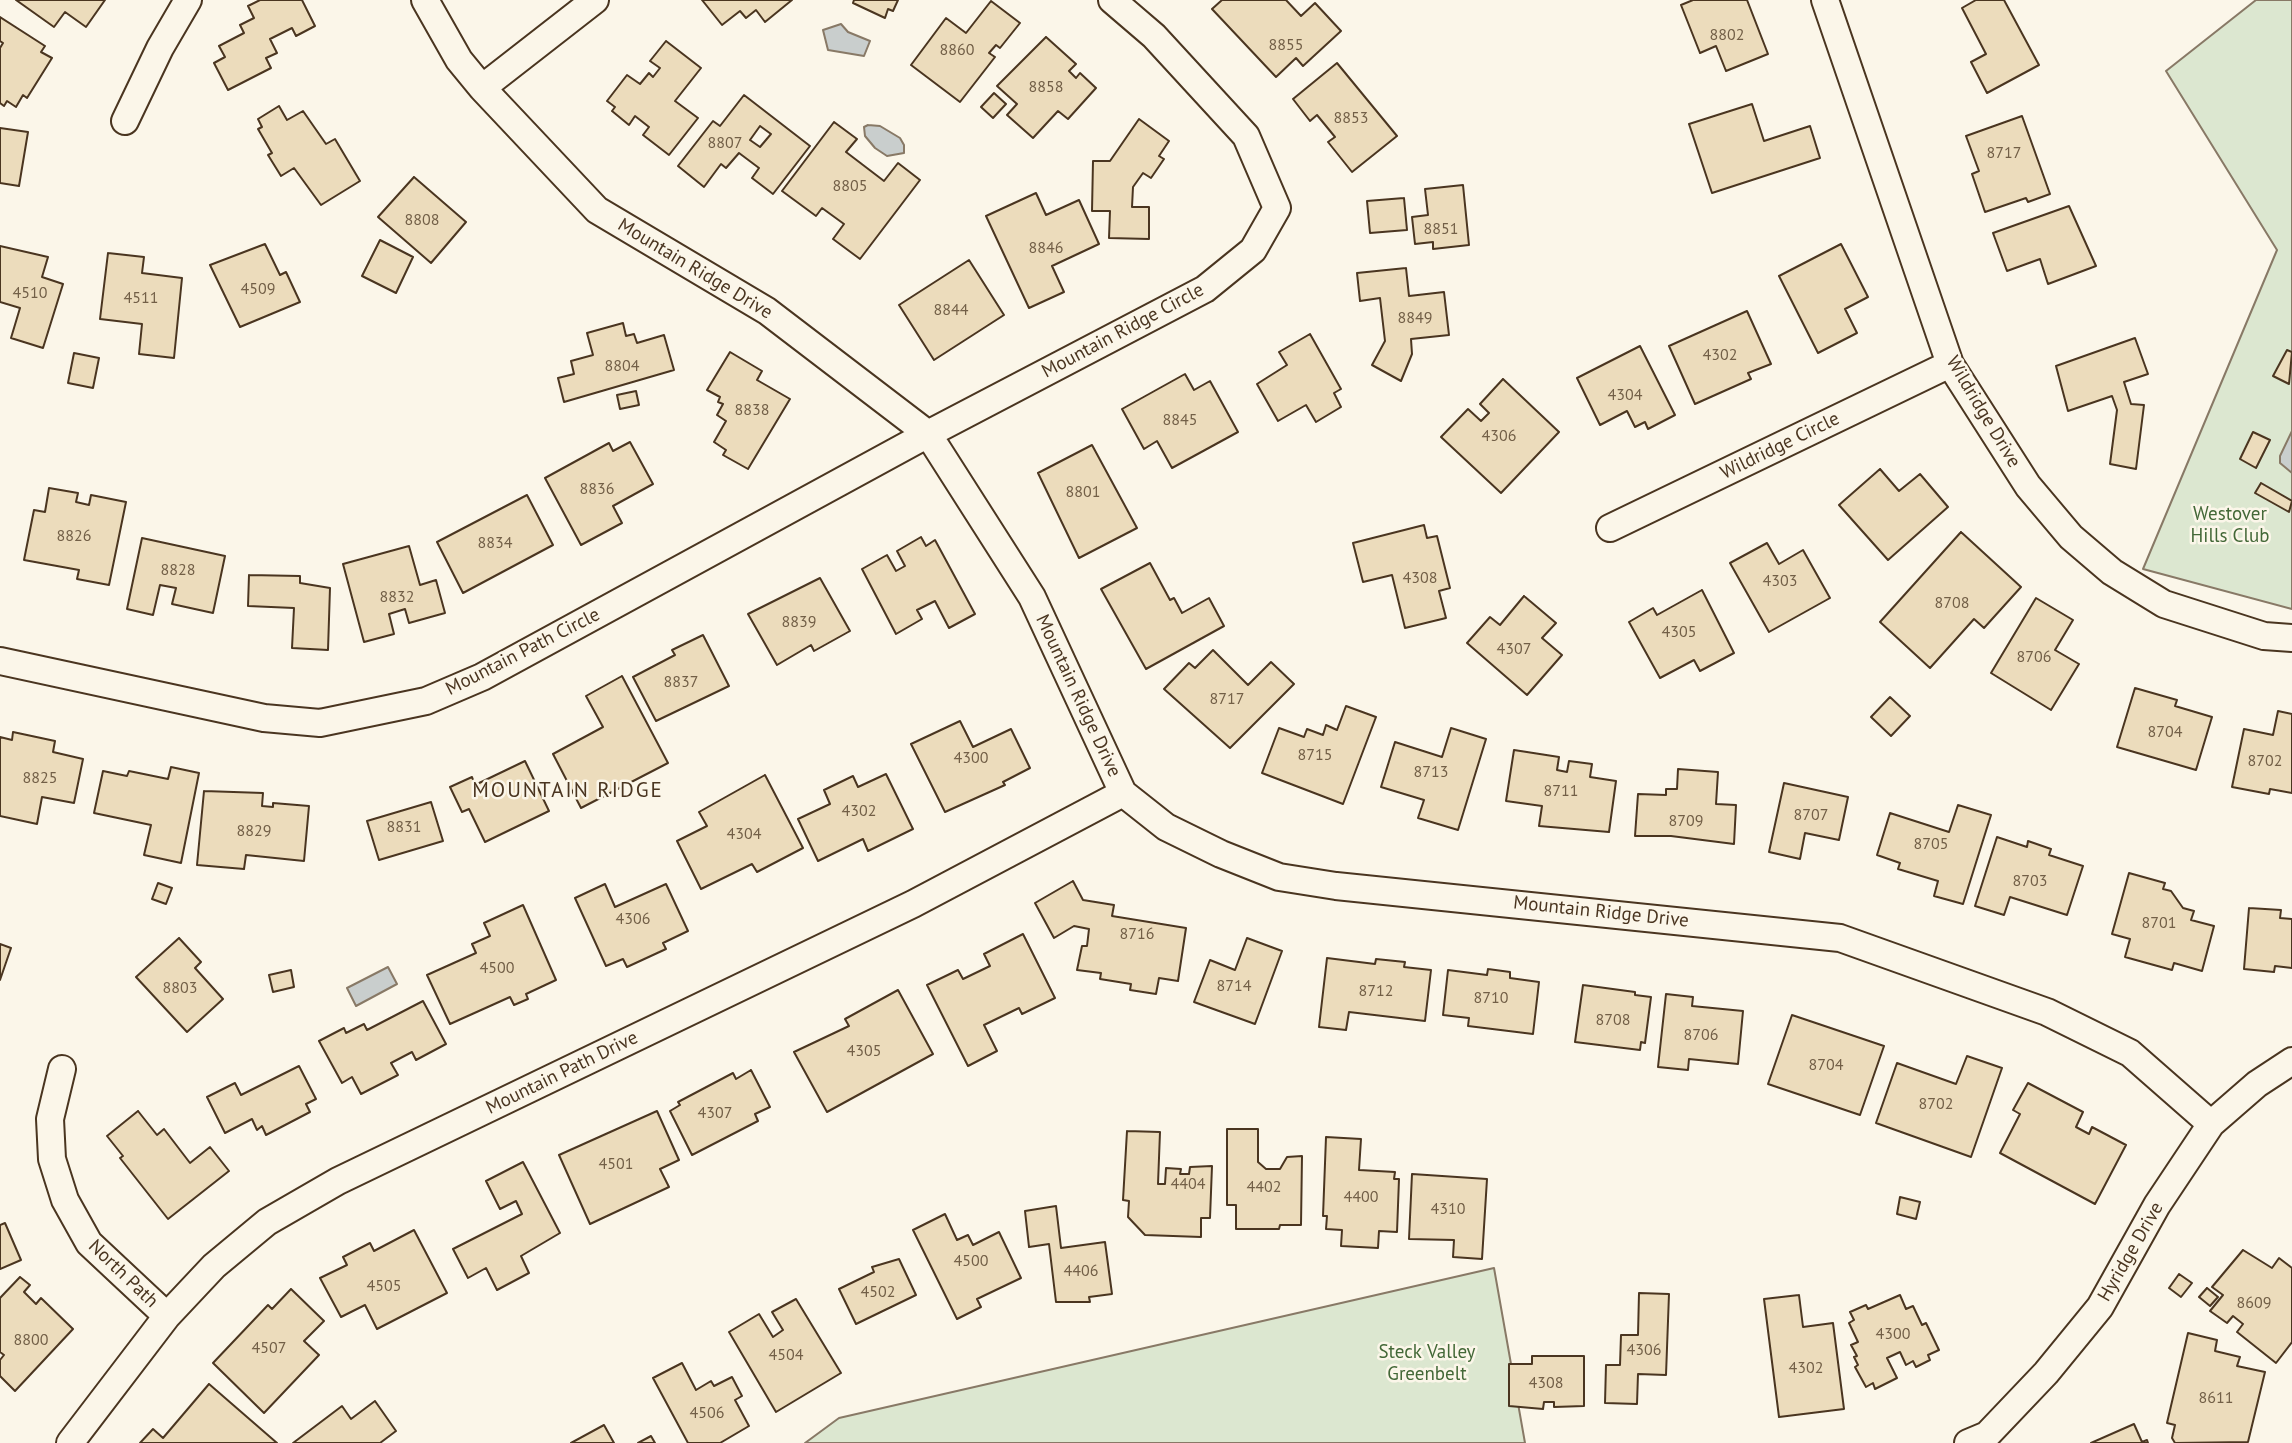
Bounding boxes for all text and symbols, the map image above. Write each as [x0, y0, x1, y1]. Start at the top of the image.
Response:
house number: 8802 [1710, 25, 1744, 45]
house number: 8855 [1269, 35, 1303, 55]
house number: 8860 [940, 40, 974, 60]
house number: 8858 [1029, 77, 1063, 97]
house number: 8853 [1334, 108, 1368, 128]
house number: 8807 [708, 133, 742, 153]
house number: 8717 [1987, 143, 2021, 163]
house number: 8805 [833, 176, 867, 196]
house number: 8808 [405, 210, 439, 230]
street label: Mountain Ridge Drive [614, 214, 776, 324]
house number: 8851 [1424, 219, 1458, 239]
house number: 8846 [1029, 238, 1063, 258]
house number: 4509 [241, 279, 275, 299]
street label: Mountain Ridge Circle [1038, 279, 1208, 383]
house number: 4510 [13, 283, 47, 303]
house number: 4511 [124, 288, 158, 308]
house number: 8844 [934, 300, 968, 320]
house number: 8849 [1398, 308, 1432, 328]
house number: 4302 [1703, 345, 1737, 365]
street label: Wildridge Drive [1941, 352, 2025, 472]
house number: 8804 [605, 356, 639, 376]
house number: 4304 [1608, 385, 1642, 405]
house number: 8838 [735, 400, 769, 420]
street label: Wildridge Circle [1717, 407, 1843, 485]
house number: 8845 [1163, 410, 1197, 430]
house number: 4306 [1482, 426, 1516, 446]
house number: 8836 [580, 479, 614, 499]
house number: 8801 [1066, 482, 1100, 502]
park label: Westover Hills Club [2191, 504, 2269, 548]
house number: 8826 [57, 526, 91, 546]
house number: 8834 [478, 533, 512, 553]
house number: 8828 [161, 560, 195, 580]
house number: 4308 [1403, 568, 1437, 588]
house number: 4303 [1763, 571, 1797, 591]
house number: 8832 [380, 587, 414, 607]
house number: 8708 [1935, 593, 1969, 613]
street label: Mountain Path Circle [442, 603, 604, 701]
street label: Mountain Ridge Drive [1030, 611, 1126, 781]
house number: 8839 [782, 612, 816, 632]
house number: 4305 [1662, 622, 1696, 642]
house number: 4307 [1497, 639, 1531, 659]
house number: 8706 [2017, 647, 2051, 667]
house number: 8837 [664, 672, 698, 692]
house number: 8717 [1210, 689, 1244, 709]
house number: 8704 [2148, 722, 2182, 742]
house number: 8715 [1298, 745, 1332, 765]
house number: 4300 [954, 748, 988, 768]
house number: 8702 [2248, 751, 2282, 771]
house number: 8713 [1414, 762, 1448, 782]
house number: 8825 [23, 768, 57, 788]
district label: MOUNTAIN RIDGE [474, 778, 662, 804]
house number: 8711 [1544, 781, 1578, 801]
house number: 4302 [842, 801, 876, 821]
house number: 8707 [1794, 805, 1828, 825]
house number: 8709 [1669, 811, 1703, 831]
house number: 8831 [387, 817, 421, 837]
house number: 8829 [237, 821, 271, 841]
house number: 4304 [727, 824, 761, 844]
house number: 8705 [1914, 834, 1948, 854]
house number: 8703 [2013, 871, 2047, 891]
street label: Mountain Ridge Drive [1512, 891, 1690, 933]
house number: 4306 [616, 909, 650, 929]
house number: 8701 [2142, 913, 2176, 933]
house number: 8716 [1120, 924, 1154, 944]
house number: 4500 [480, 958, 514, 978]
house number: 8714 [1217, 976, 1251, 996]
house number: 8803 [163, 978, 197, 998]
house number: 8712 [1359, 981, 1393, 1001]
house number: 8710 [1474, 988, 1508, 1008]
house number: 8708 [1596, 1010, 1630, 1030]
house number: 8706 [1684, 1025, 1718, 1045]
street label: Mountain Path Drive [482, 1026, 642, 1120]
house number: 4305 [847, 1041, 881, 1061]
house number: 8704 [1809, 1055, 1843, 1075]
house number: 8702 [1919, 1094, 1953, 1114]
house number: 4307 [698, 1103, 732, 1123]
house number: 4501 [599, 1154, 633, 1174]
house number: 4404 [1171, 1174, 1205, 1194]
house number: 4402 [1247, 1177, 1281, 1197]
house number: 4400 [1344, 1187, 1378, 1207]
street label: Hyridge Drive [2093, 1198, 2169, 1306]
house number: 4310 [1431, 1199, 1465, 1219]
street label: North Path [83, 1235, 163, 1313]
house number: 4500 [954, 1251, 988, 1271]
house number: 4406 [1064, 1261, 1098, 1281]
house number: 4505 [367, 1276, 401, 1296]
house number: 4502 [861, 1282, 895, 1302]
house number: 8609 [2237, 1293, 2271, 1313]
house number: 4300 [1876, 1324, 1910, 1344]
house number: 8800 [14, 1330, 48, 1350]
house number: 4507 [252, 1338, 286, 1358]
house number: 4306 [1627, 1340, 1661, 1360]
park label: Steck Valley Greenbelt [1379, 1342, 1475, 1386]
house number: 4504 [769, 1345, 803, 1365]
house number: 4302 [1789, 1358, 1823, 1378]
house number: 4308 [1529, 1373, 1563, 1393]
house number: 8611 [2199, 1388, 2233, 1408]
house number: 4506 [690, 1403, 724, 1423]

